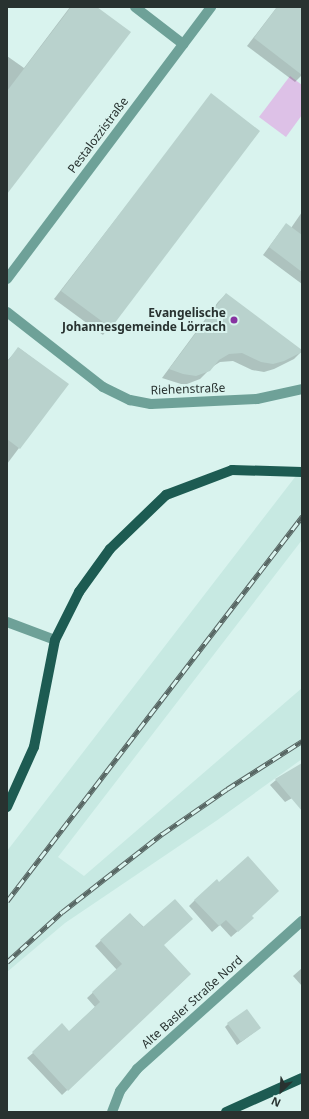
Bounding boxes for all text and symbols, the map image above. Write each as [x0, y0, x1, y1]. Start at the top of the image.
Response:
street label: Pestalozzistraße [65, 94, 131, 176]
place label: Evangelische Johannesgemeinde Lörrach [62, 306, 226, 334]
marker: Evangelische Johannesgemeinde Lörrach [229, 315, 239, 325]
street label: Riehenstraße [150, 380, 226, 398]
street label: Alte Basler Straße Nord [138, 953, 246, 1051]
north arrow [261, 1071, 301, 1111]
text: N [268, 1094, 283, 1111]

